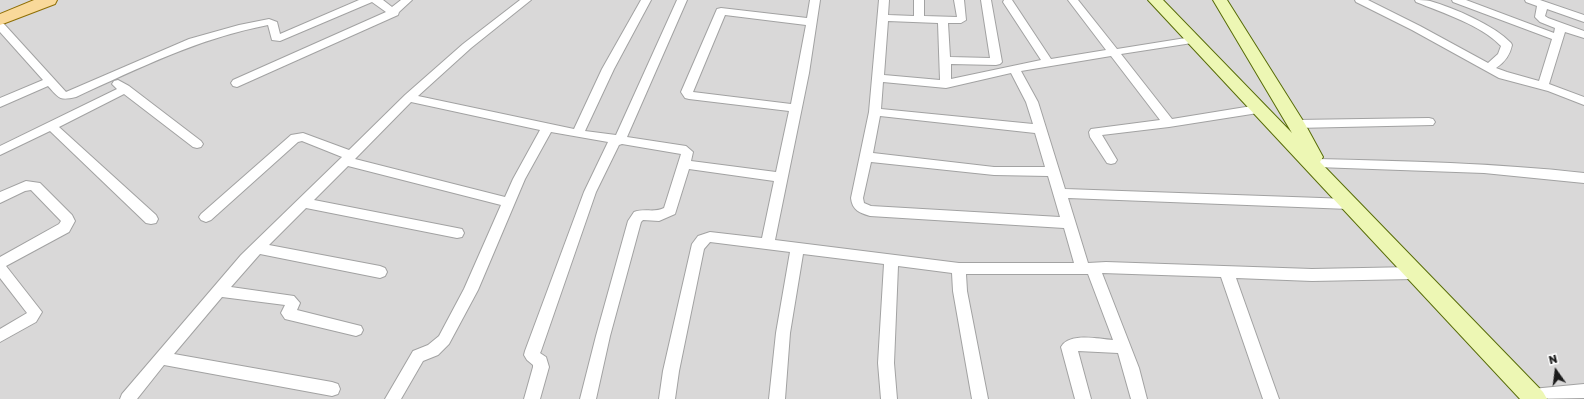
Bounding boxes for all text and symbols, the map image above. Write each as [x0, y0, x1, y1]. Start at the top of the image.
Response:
north arrow [1536, 351, 1576, 391]
text: N [1547, 352, 1559, 366]

